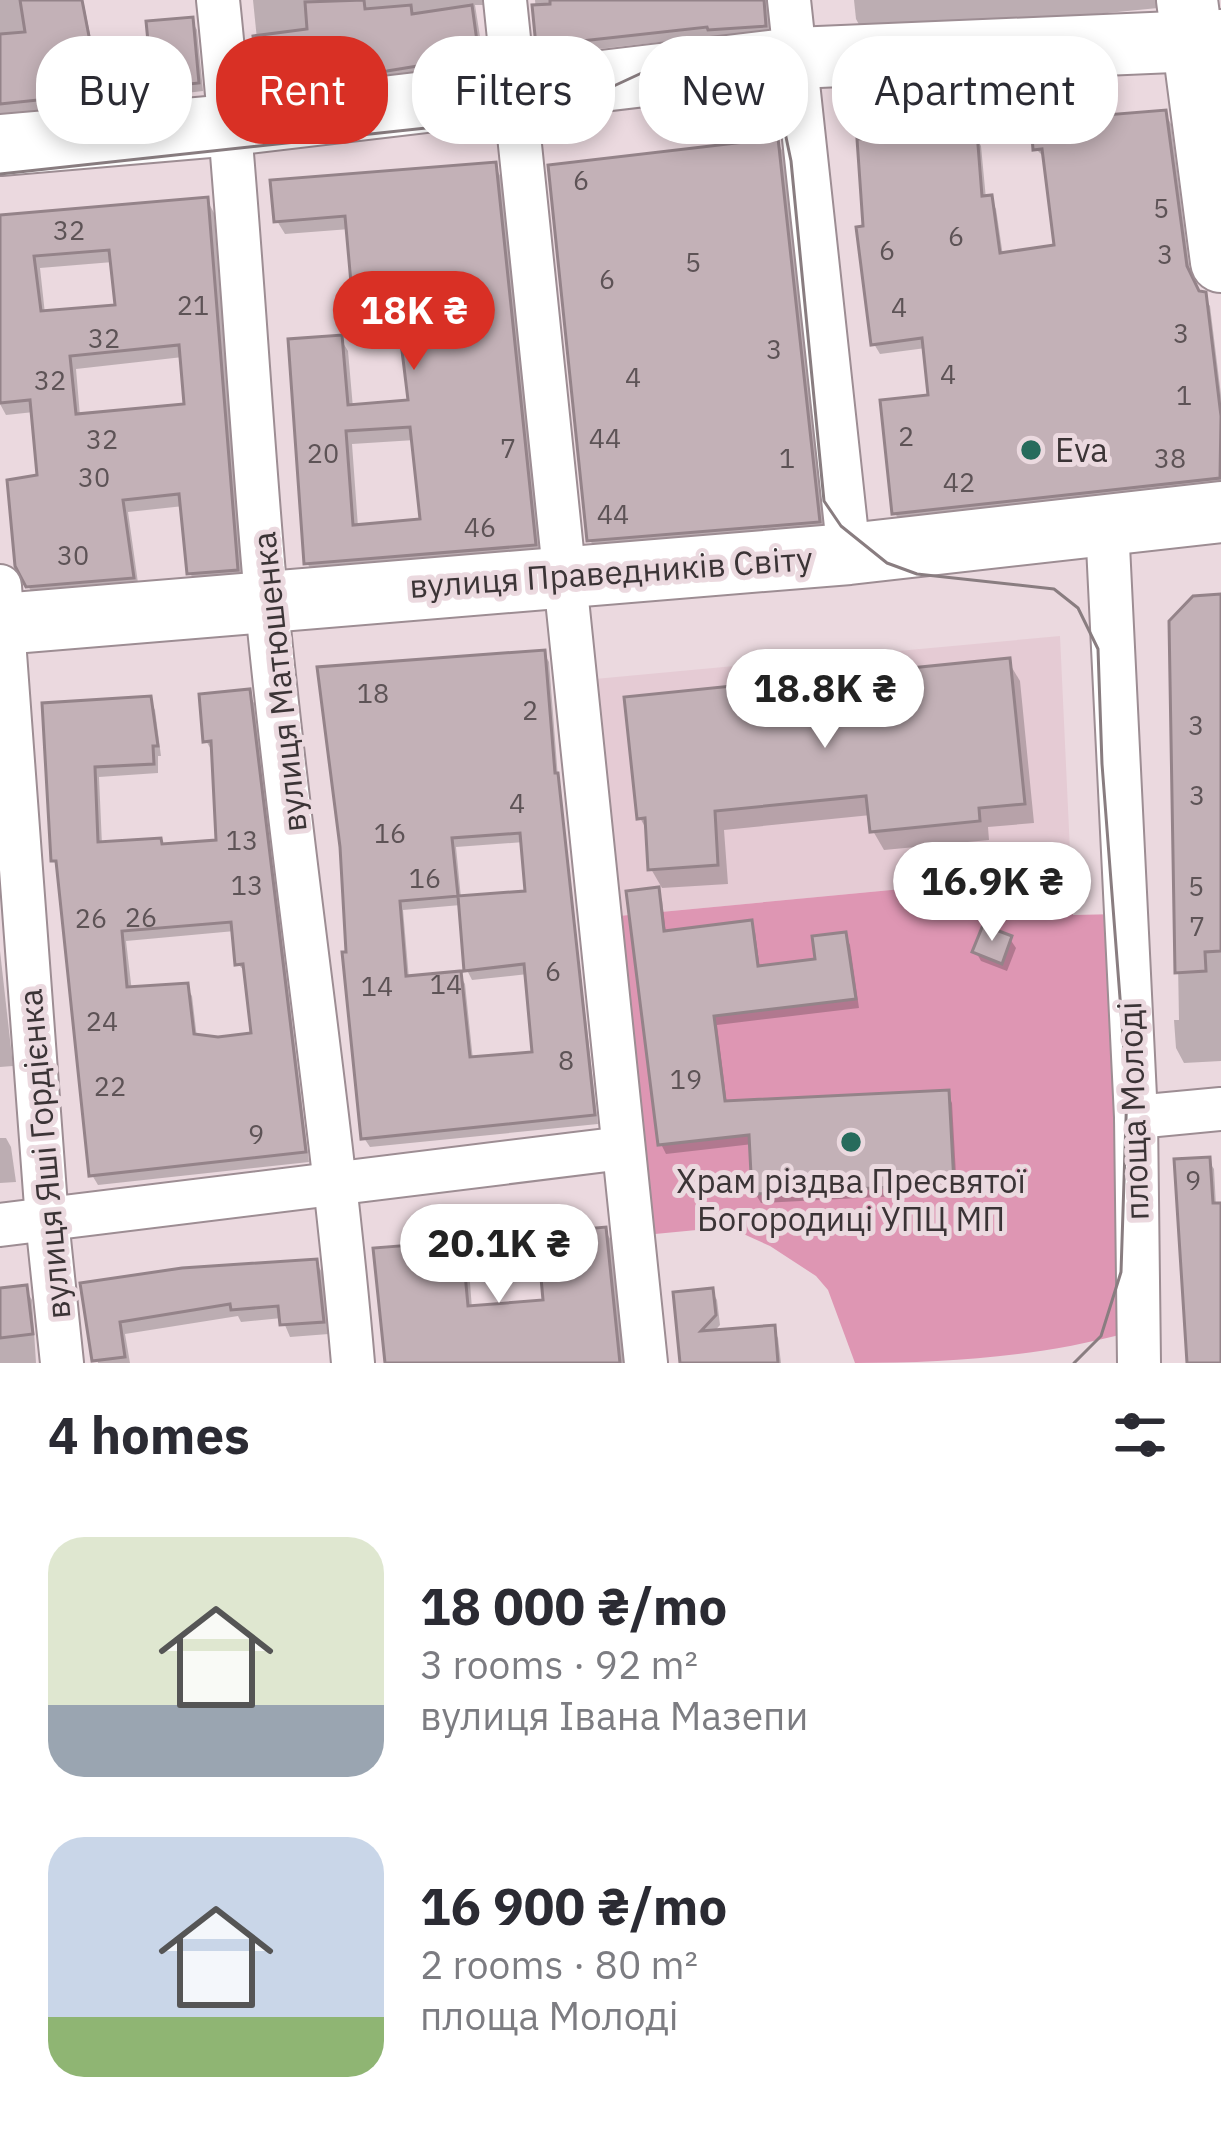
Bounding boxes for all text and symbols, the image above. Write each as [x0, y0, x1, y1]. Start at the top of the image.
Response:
chip: Buy [36, 36, 192, 144]
chip: Rent [216, 36, 388, 144]
chip: Filters [412, 36, 615, 144]
chip: New [639, 36, 808, 144]
chip: Apartment [832, 36, 1118, 144]
house number: 6 [573, 162, 589, 197]
house number: 5 [1153, 190, 1169, 225]
house number: 32 [53, 212, 85, 247]
house number: 6 [948, 218, 964, 253]
house number: 6 [879, 232, 895, 267]
house number: 3 [1157, 236, 1173, 271]
house number: 5 [685, 244, 701, 279]
house number: 6 [599, 261, 615, 296]
pin: 18K ₴ [330, 271, 498, 373]
text: 18K ₴ [360, 284, 468, 335]
house number: 21 [177, 287, 209, 322]
house number: 4 [891, 289, 907, 324]
house number: 3 [1173, 315, 1189, 350]
house number: 32 [88, 320, 120, 355]
house number: 3 [766, 331, 782, 366]
house number: 4 [940, 356, 956, 391]
house number: 4 [625, 359, 641, 394]
house number: 32 [34, 362, 66, 397]
house number: 1 [1176, 377, 1192, 412]
house number: 2 [898, 418, 914, 453]
house number: 44 [589, 420, 621, 455]
house number: 32 [86, 421, 118, 456]
place label: Eva [1055, 428, 1108, 471]
house number: 7 [500, 430, 516, 465]
house number: 20 [307, 435, 339, 470]
marker: Eva [1018, 437, 1044, 463]
house number: 1 [779, 440, 795, 475]
house number: 38 [1154, 440, 1186, 475]
house number: 30 [78, 459, 110, 494]
house number: 42 [943, 464, 975, 499]
house number: 44 [597, 496, 629, 531]
house number: 46 [464, 509, 496, 544]
street label: вулиця Матюшенка [241, 530, 316, 834]
street label: вулиця Праведників Світу [408, 536, 814, 607]
house number: 30 [57, 537, 89, 572]
pin: 18.8K ₴ [714, 649, 936, 751]
text: 18.8K ₴ [753, 662, 897, 713]
house number: 18 [357, 675, 389, 710]
house number: 2 [522, 692, 538, 727]
house number: 3 [1188, 707, 1204, 742]
house number: 3 [1189, 777, 1205, 812]
house number: 4 [509, 785, 525, 820]
house number: 16 [374, 815, 406, 850]
house number: 13 [226, 822, 258, 857]
pin: 16.9K ₴ [881, 842, 1103, 944]
text: 16.9K ₴ [920, 855, 1064, 906]
house number: 16 [409, 860, 441, 895]
house number: 13 [231, 867, 263, 902]
house number: 5 [1188, 868, 1204, 903]
house number: 26 [125, 899, 157, 934]
house number: 26 [75, 900, 107, 935]
house number: 7 [1189, 908, 1205, 943]
house number: 6 [545, 953, 561, 988]
house number: 14 [430, 966, 462, 1001]
house number: 14 [361, 968, 393, 1003]
street label: вулиця Яші Гордієнка [8, 987, 79, 1321]
street label: площа Молоді [1107, 1001, 1158, 1221]
house number: 24 [86, 1003, 118, 1038]
house number: 8 [558, 1042, 574, 1077]
house number: 19 [670, 1061, 702, 1096]
house number: 22 [94, 1068, 126, 1103]
house number: 9 [248, 1116, 264, 1151]
marker: Храм різдва Пресвятої Богородиці УПЦ МП [838, 1129, 864, 1155]
place label: Храм різдва Пресвятої Богородиці УПЦ МП [676, 1159, 1027, 1240]
house number: 9 [1185, 1162, 1201, 1197]
pin: 20.1K ₴ [388, 1204, 610, 1306]
text: 20.1K ₴ [427, 1217, 571, 1268]
text: 4 homes [48, 1402, 250, 1468]
icon: filters [1107, 1402, 1173, 1468]
text: 18 000 ₴/mo [420, 1573, 727, 1639]
icon: home [144, 1585, 288, 1729]
text: 3 rooms · 92 m² [420, 1639, 698, 1690]
text: вулиця Івана Мазепи [420, 1690, 808, 1741]
text: 16 900 ₴/mo [420, 1873, 727, 1939]
icon: home [144, 1885, 288, 2029]
text: 2 rooms · 80 m² [420, 1939, 698, 1990]
text: площа Молоді [420, 1990, 679, 2041]

